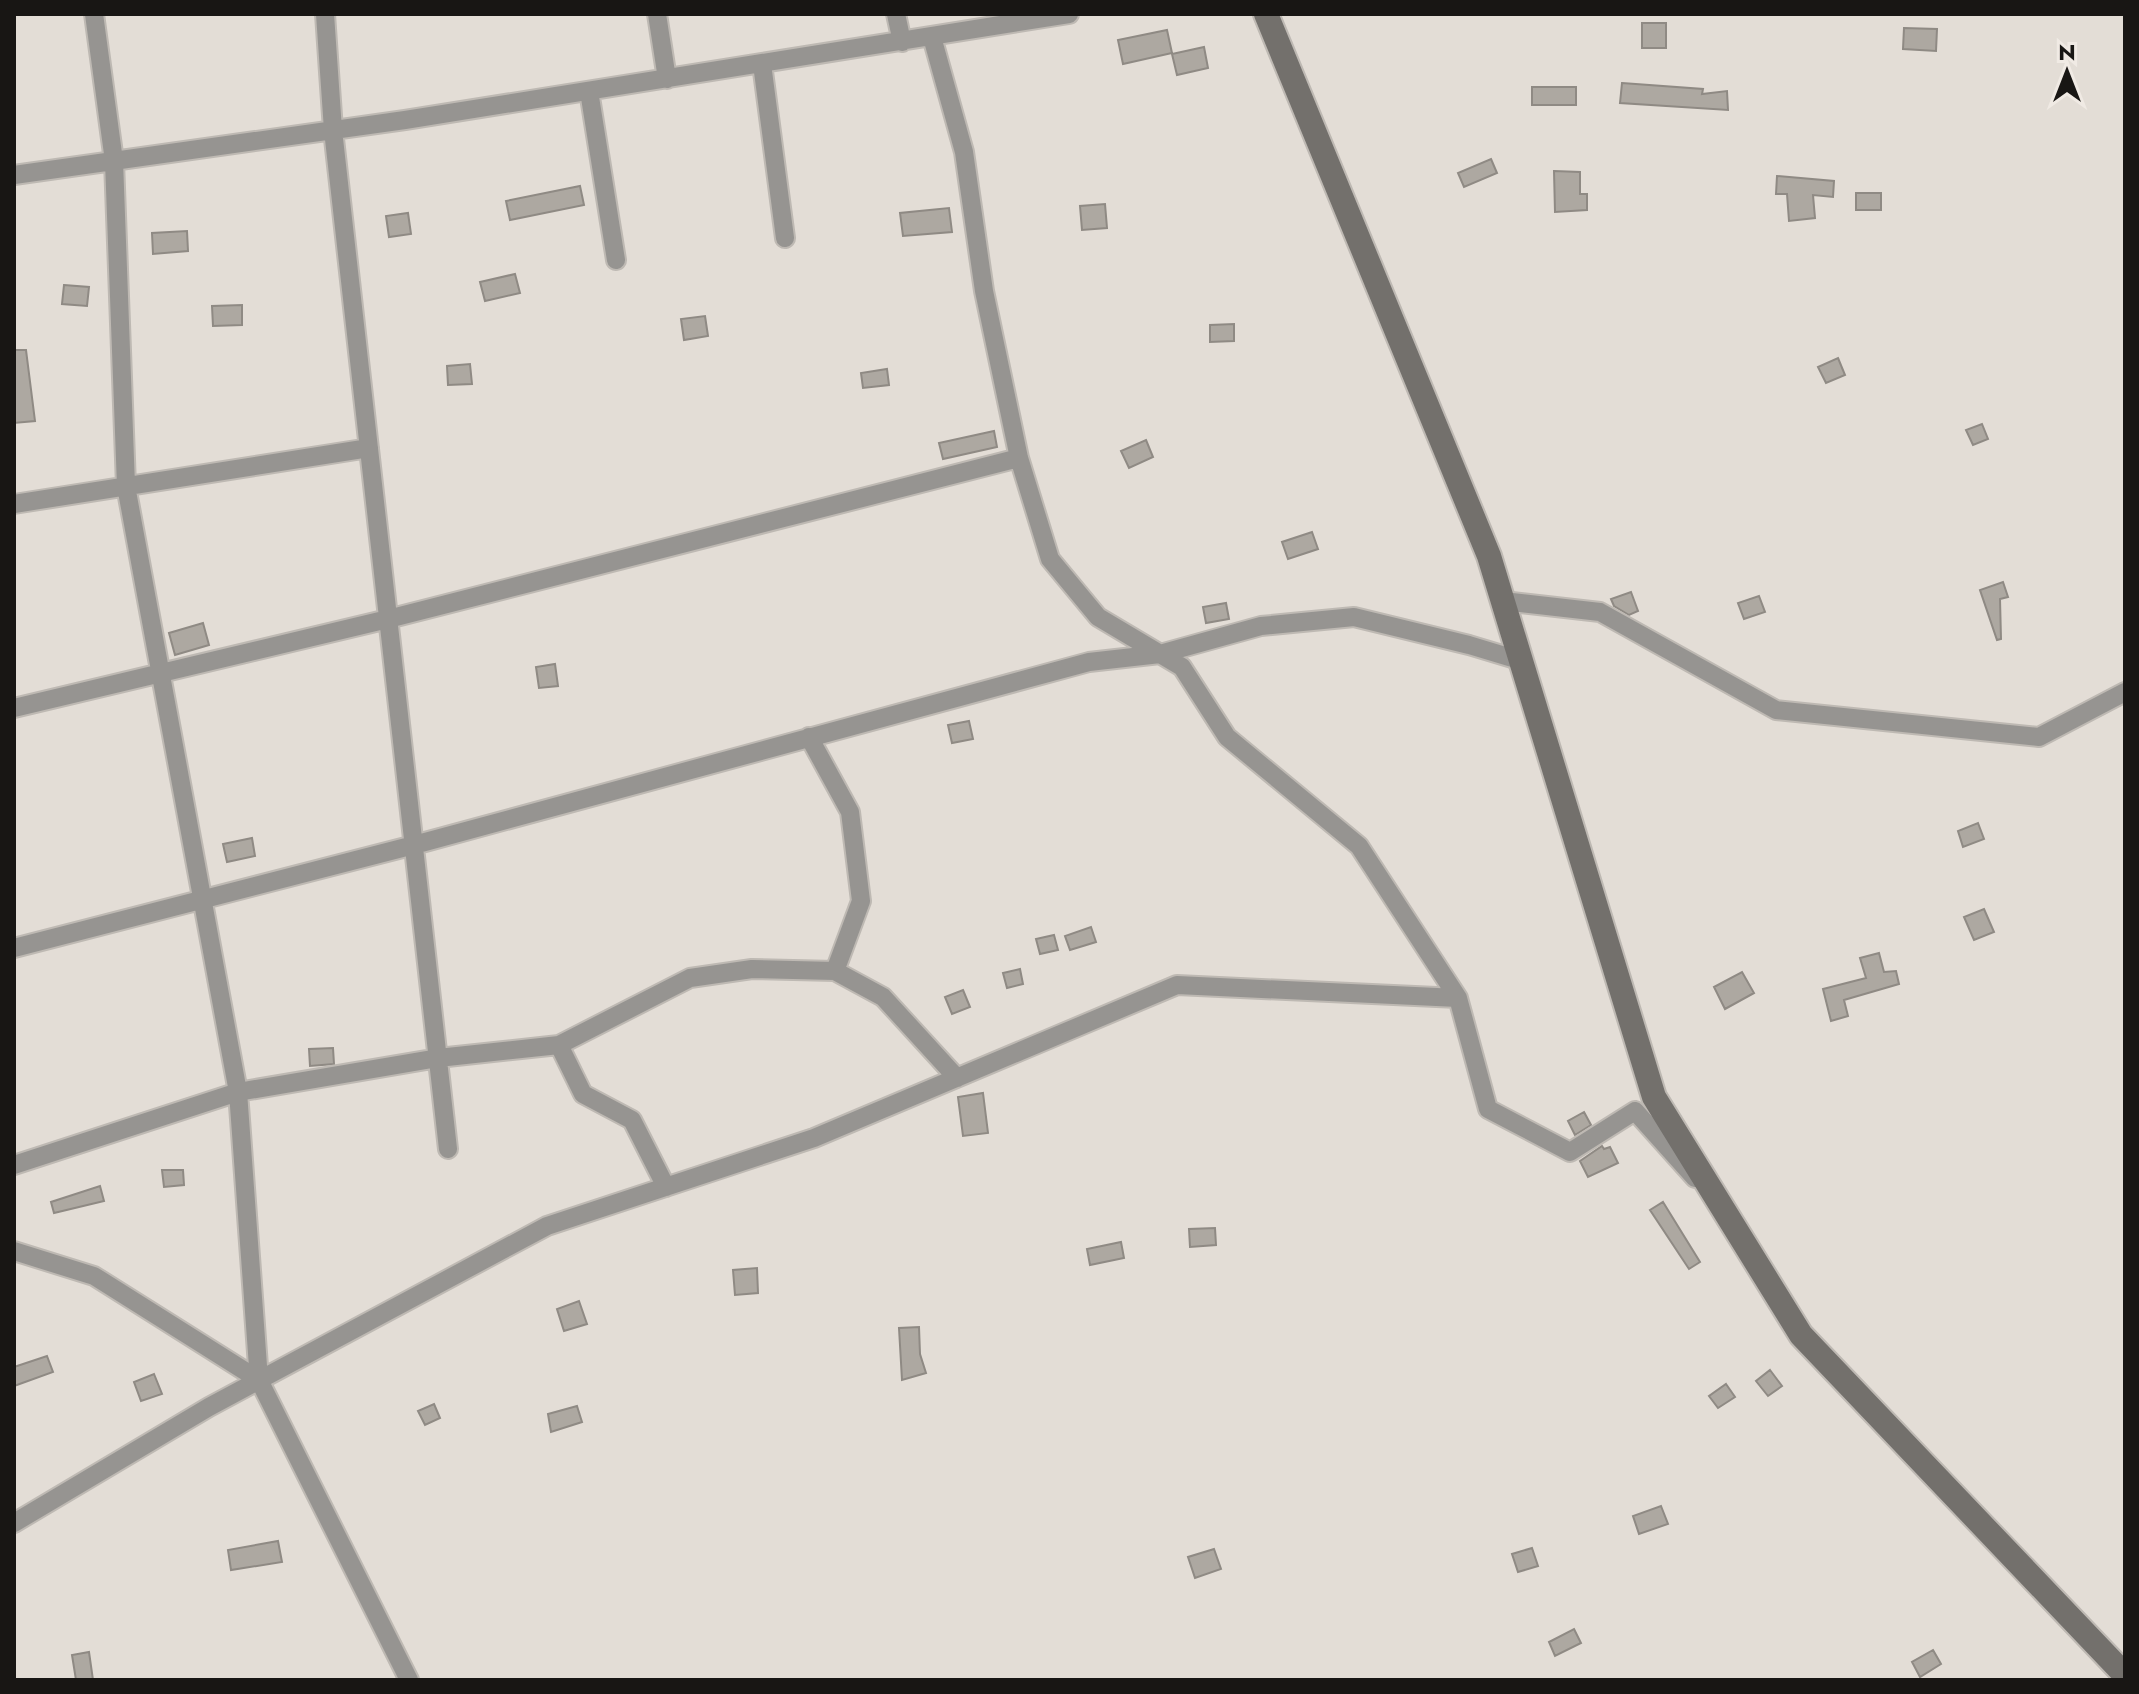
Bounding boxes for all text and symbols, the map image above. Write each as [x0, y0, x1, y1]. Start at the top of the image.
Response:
north arrow [2027, 32, 2107, 112]
text: N [2058, 36, 2076, 68]

